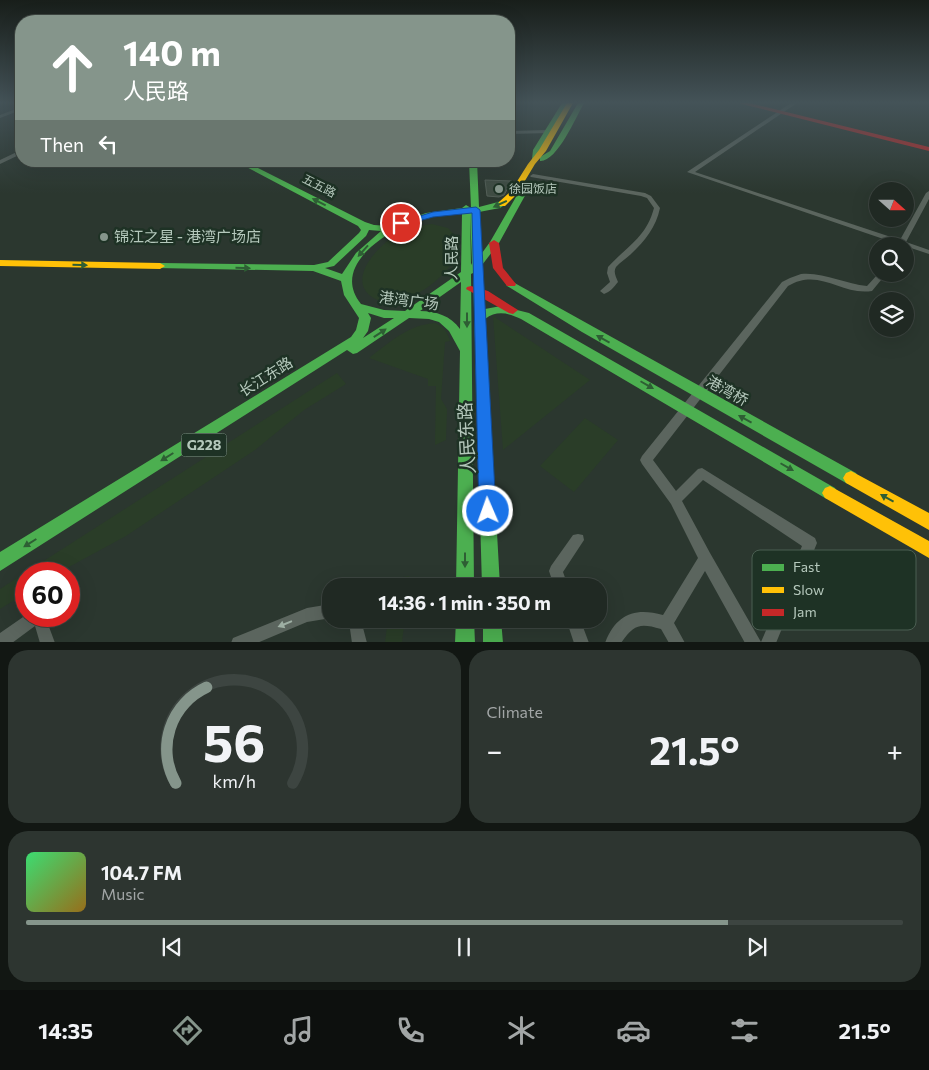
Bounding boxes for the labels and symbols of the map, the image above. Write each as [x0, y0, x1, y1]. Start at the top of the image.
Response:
street label: 五五路 [300, 171, 339, 200]
place label: 徐园饭店 [509, 181, 557, 195]
north arrow [869, 182, 914, 228]
marker: 徐园饭店 [493, 183, 505, 195]
one-way arrow [312, 198, 326, 206]
one-way arrow [493, 200, 507, 208]
pin [380, 202, 422, 244]
place label: 锦江之星 - 港湾广场店 [114, 227, 261, 245]
marker: 锦江之星 - 港湾广场店 [98, 231, 110, 243]
street label: 人民路 [442, 235, 460, 281]
one-way arrow [357, 244, 369, 256]
one-way arrow [73, 262, 89, 270]
one-way arrow [235, 264, 251, 272]
street label: 港湾广场 [378, 287, 440, 313]
one-way arrow [463, 312, 471, 328]
one-way arrow [374, 328, 387, 337]
one-way arrow [596, 335, 611, 343]
street label: 长江东路 [235, 353, 296, 400]
street label: 港湾桥 [703, 371, 752, 409]
one-way arrow [640, 381, 653, 390]
street label: 人民东路 [453, 402, 479, 475]
one-way arrow [738, 414, 752, 423]
road number: G228 [182, 434, 226, 456]
one-way arrow [161, 452, 174, 462]
one-way arrow [780, 463, 794, 471]
position arrow [461, 484, 513, 536]
one-way arrow [880, 494, 893, 503]
one-way arrow [23, 539, 36, 548]
legend [752, 550, 916, 630]
one-way arrow [461, 552, 469, 568]
text: Fast [793, 558, 820, 575]
speed limit sign: 60 [15, 562, 80, 627]
text: Slow [793, 581, 824, 598]
text: Jam [793, 603, 817, 620]
one-way arrow [277, 620, 292, 628]

